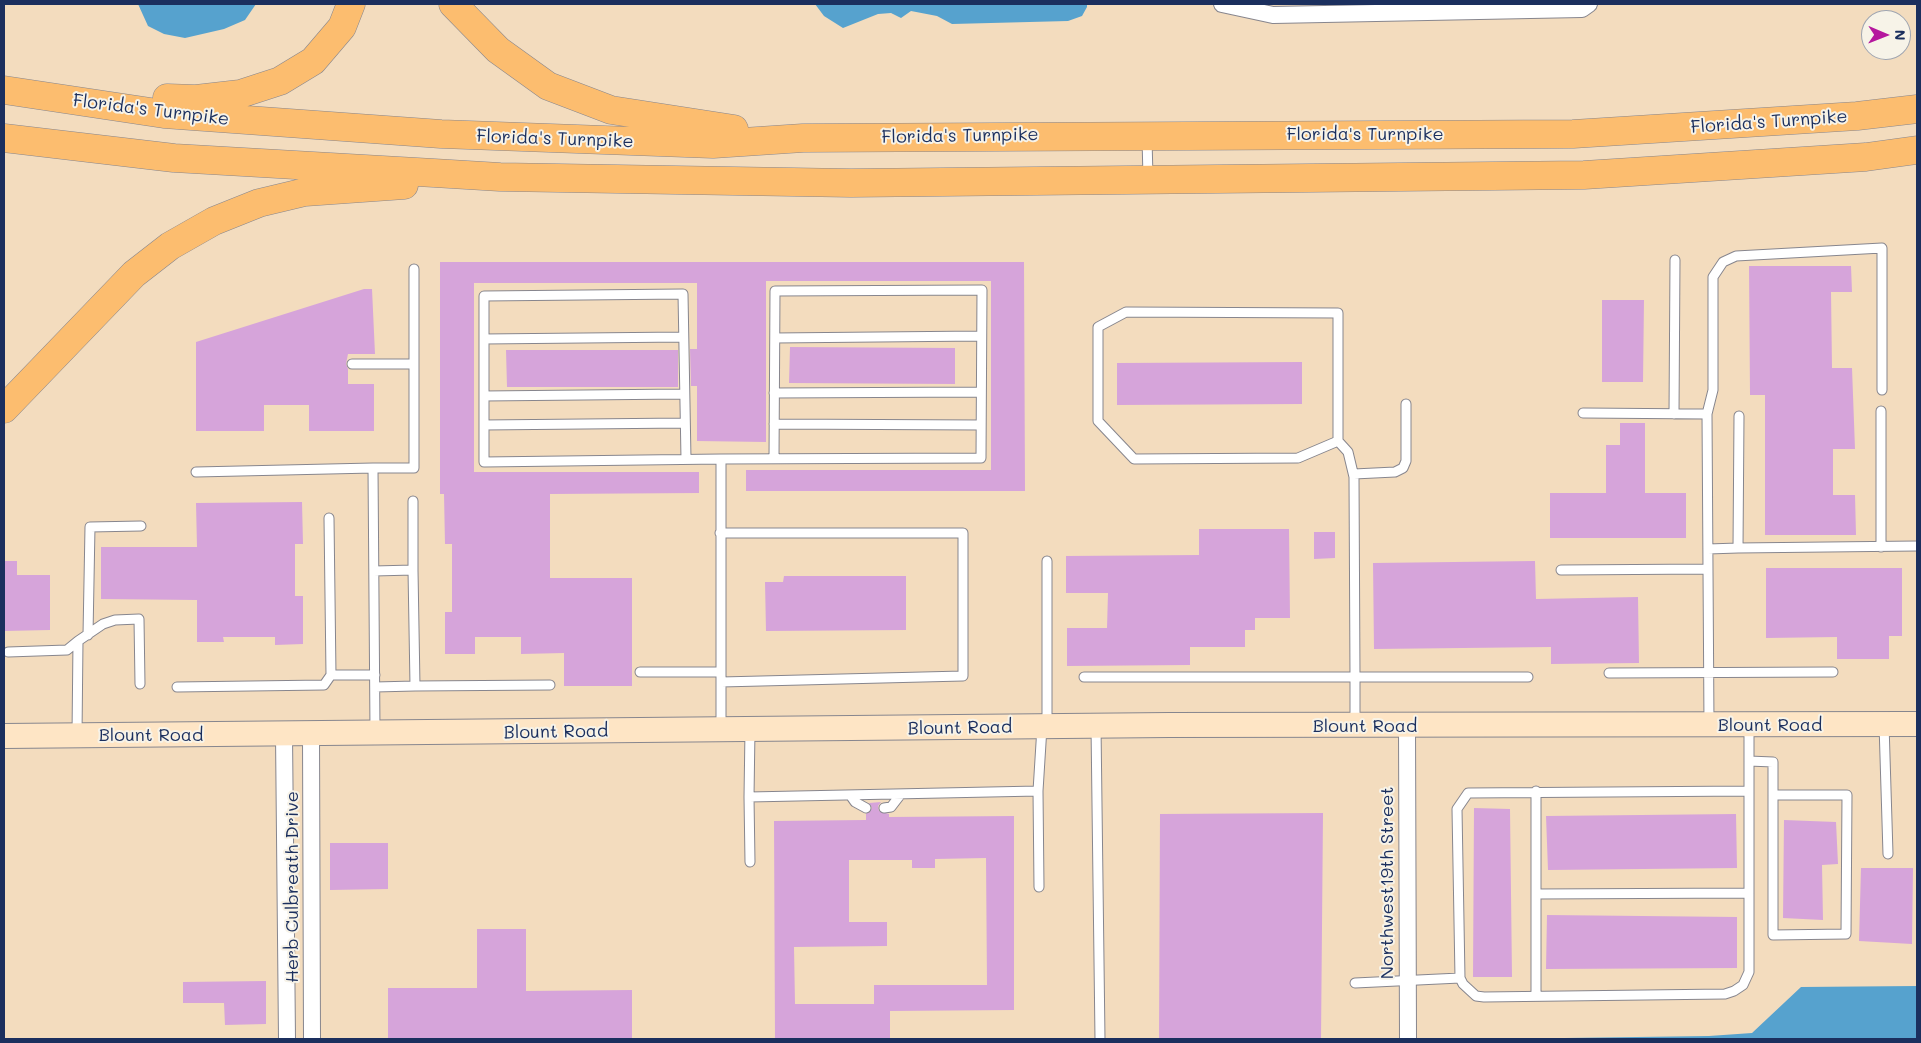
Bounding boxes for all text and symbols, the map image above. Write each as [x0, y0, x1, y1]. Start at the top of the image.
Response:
north arrow [1861, 10, 1911, 60]
text: N [1891, 30, 1910, 41]
street label: Florida's Turnpike [72, 90, 230, 130]
street label: Florida's Turnpike [1690, 106, 1848, 138]
street label: Florida's Turnpike [1286, 123, 1444, 145]
street label: Florida's Turnpike [881, 124, 1039, 148]
street label: Florida's Turnpike [476, 125, 634, 153]
street label: Blount Road [1718, 714, 1822, 736]
street label: Blount Road [1313, 715, 1417, 737]
street label: Blount Road [907, 716, 1013, 740]
street label: Blount Road [503, 720, 609, 744]
street label: Blount Road [99, 724, 203, 746]
street label: Northwest19th Street [1376, 787, 1398, 979]
street label: Herb Culbreath Drive [281, 791, 303, 983]

